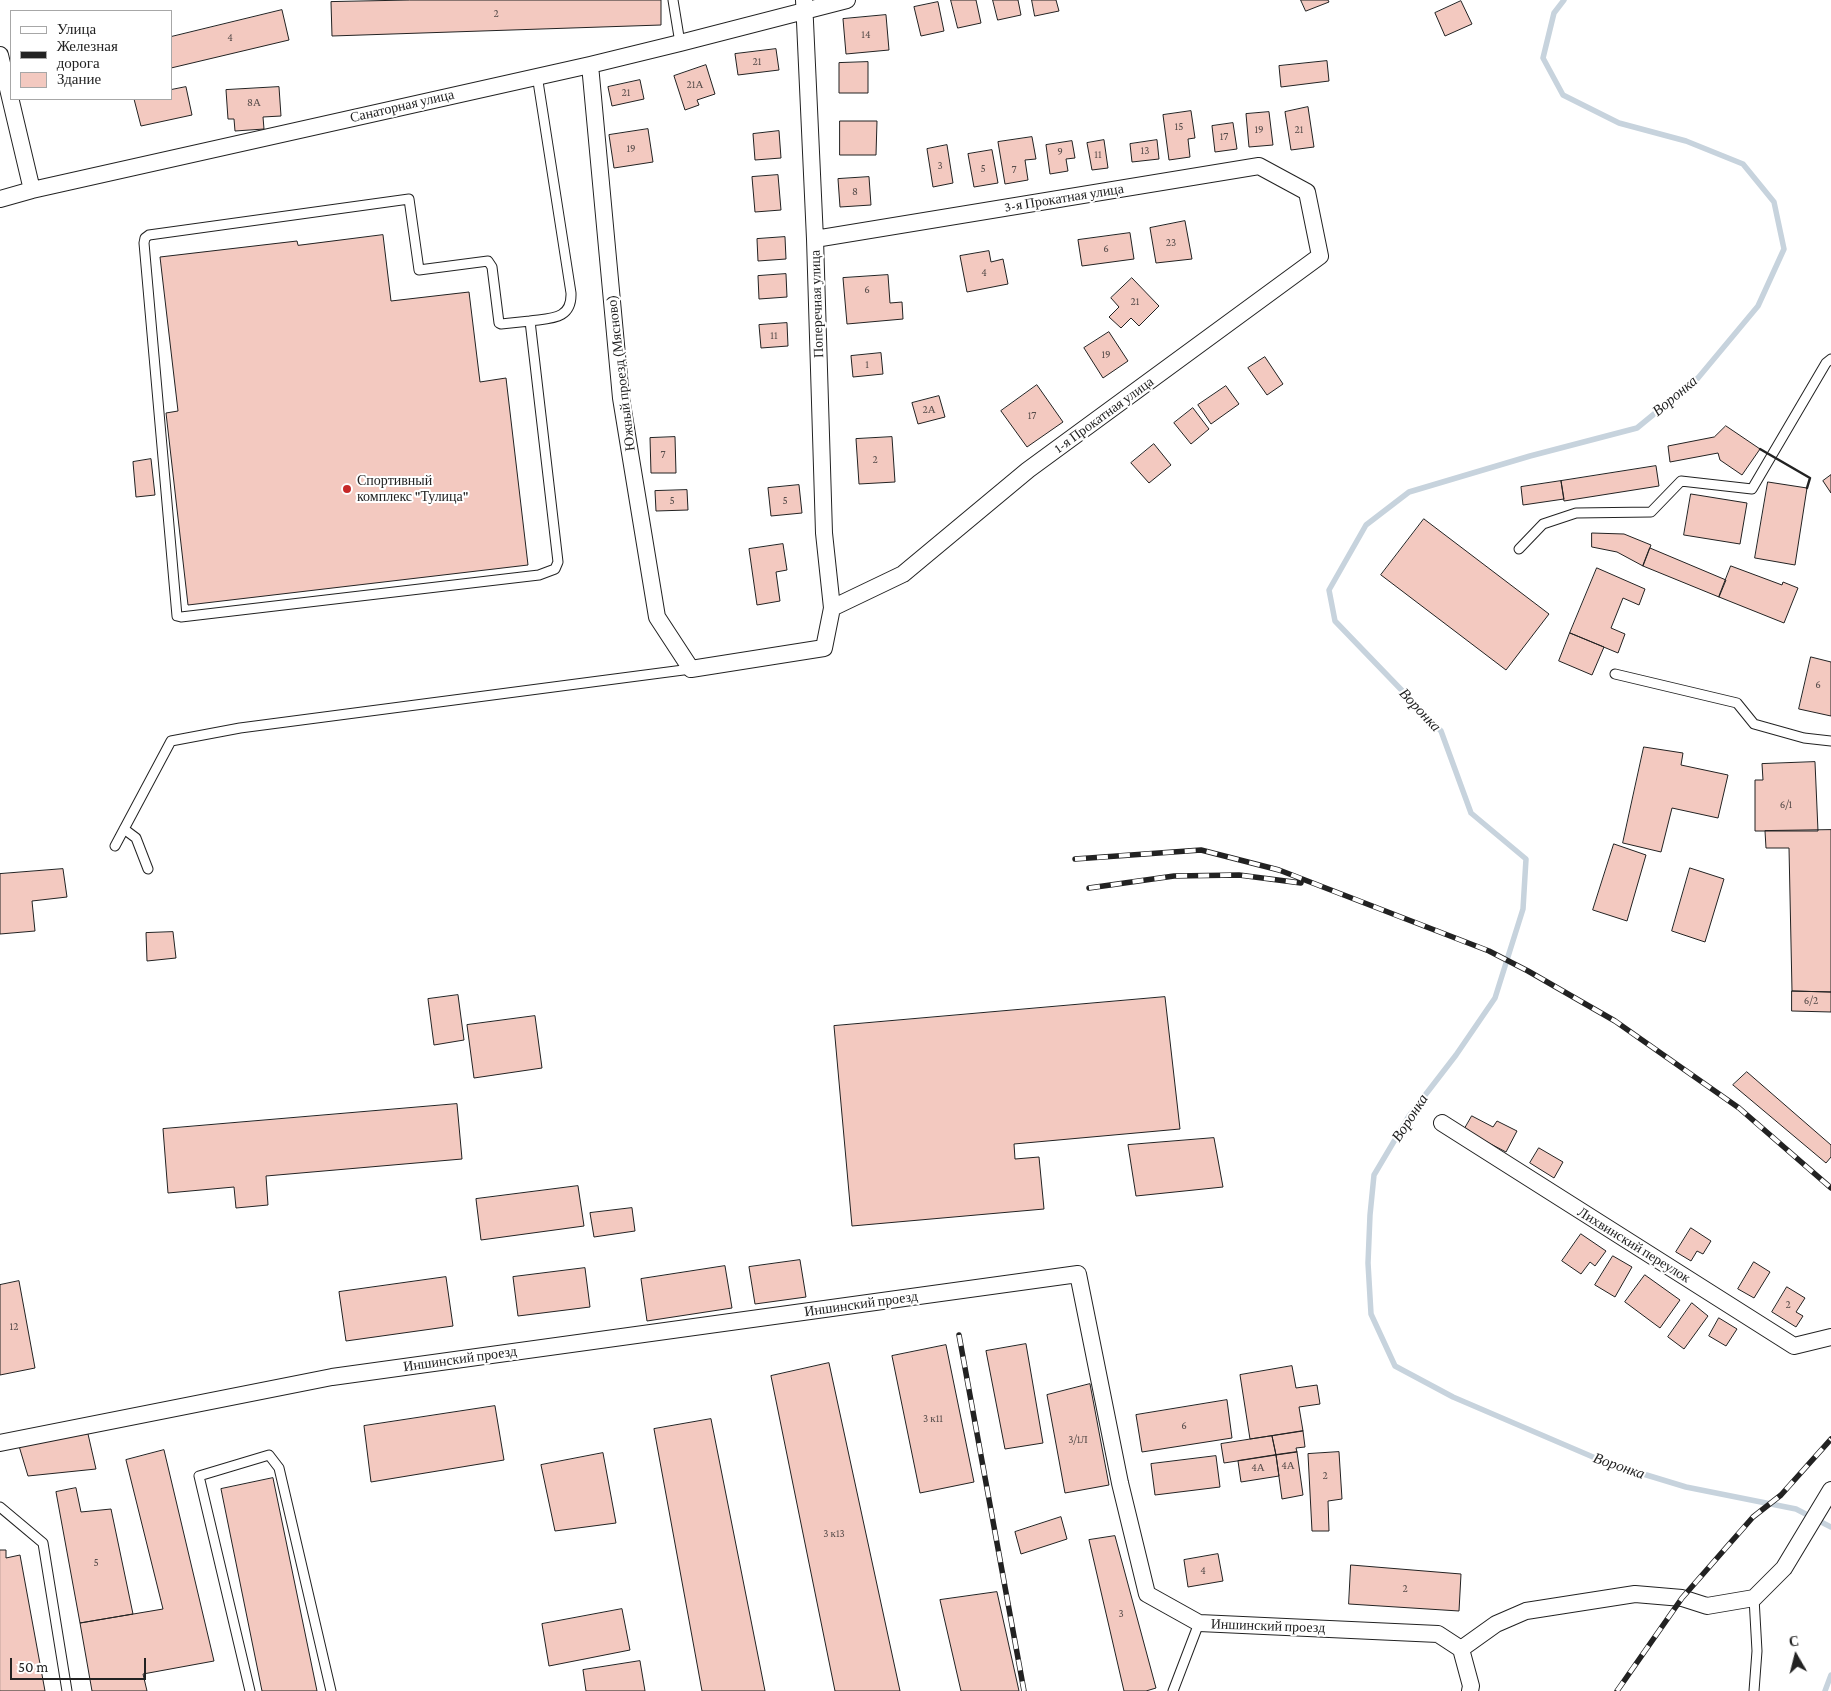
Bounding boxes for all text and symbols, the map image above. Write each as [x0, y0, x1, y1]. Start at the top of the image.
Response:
house number: 2 [493, 7, 499, 21]
legend [10, 10, 172, 100]
text: Улица [57, 21, 96, 37]
house number: 14 [861, 28, 871, 42]
house number: 4 [227, 31, 233, 45]
text: Железная дорога [57, 38, 118, 71]
house number: 21 [753, 55, 761, 69]
text: Здание [57, 71, 101, 87]
house number: 21А [687, 78, 703, 92]
street label: Санаторная улица [348, 86, 456, 126]
house number: 21 [622, 86, 630, 100]
house number: 8А [247, 96, 261, 110]
house number: 15 [1175, 120, 1183, 134]
house number: 19 [1254, 123, 1264, 137]
house number: 21 [1295, 123, 1303, 137]
house number: 17 [1220, 130, 1228, 144]
house number: 19 [626, 142, 636, 156]
house number: 13 [1141, 144, 1149, 158]
house number: 9 [1057, 145, 1063, 159]
house number: 11 [1094, 148, 1102, 162]
house number: 3 [937, 159, 943, 173]
house number: 5 [980, 162, 986, 176]
house number: 7 [1011, 163, 1017, 177]
street label: 3-я Прокатная улица [1003, 180, 1125, 216]
house number: 8 [852, 185, 858, 199]
house number: 23 [1166, 236, 1176, 250]
house number: 6 [1103, 242, 1109, 256]
street label: Поперечная улица [807, 250, 827, 358]
house number: 4 [981, 266, 987, 280]
house number: 6 [864, 283, 870, 297]
street label: Южный проезд (Мясново) [603, 294, 639, 452]
house number: 21 [1131, 295, 1139, 309]
house number: 11 [770, 329, 778, 343]
house number: 19 [1101, 348, 1111, 362]
house number: 1 [865, 358, 869, 372]
water label: Воронка [1649, 372, 1701, 420]
street label: 1-я Прокатная улица [1051, 373, 1157, 457]
house number: 2А [922, 403, 936, 417]
house number: 17 [1028, 409, 1036, 423]
house number: 7 [660, 448, 666, 462]
house number: 2 [872, 453, 878, 467]
place label: Спортивный комплекс "Тулица" [357, 473, 469, 506]
marker: Спортивный комплекс "Тулица" [341, 483, 353, 495]
house number: 5 [669, 494, 675, 508]
house number: 5 [782, 494, 788, 508]
house number: 6 [1815, 678, 1821, 692]
water label: Воронка [1395, 684, 1445, 736]
house number: 6/1 [1780, 798, 1792, 812]
house number: 6/2 [1804, 994, 1818, 1008]
water label: Воронка [1388, 1091, 1432, 1145]
street label: Лихвинский переулок [1574, 1203, 1694, 1287]
street label: Иншинский проезд [803, 1288, 919, 1320]
house number: 2 [1785, 1298, 1791, 1312]
house number: 12 [10, 1320, 18, 1334]
street label: Иншинский проезд [402, 1343, 518, 1375]
house number: 3 к11 [923, 1412, 943, 1426]
house number: 6 [1181, 1419, 1187, 1433]
house number: 3/1Л [1068, 1433, 1088, 1447]
water label: Воронка [1591, 1449, 1647, 1483]
house number: 4А [1281, 1459, 1295, 1473]
house number: 4А [1251, 1461, 1265, 1475]
house number: 2 [1322, 1469, 1328, 1483]
house number: 3 к13 [823, 1527, 845, 1541]
house number: 5 [93, 1556, 99, 1570]
house number: 4 [1200, 1564, 1206, 1578]
house number: 2 [1402, 1582, 1408, 1596]
house number: 3 [1118, 1607, 1124, 1621]
street label: Иншинский проезд [1211, 1616, 1325, 1636]
north arrow [1771, 1631, 1821, 1681]
text: С [1788, 1633, 1800, 1650]
scale bar [12, 1648, 149, 1680]
text: 50 m [18, 1659, 48, 1675]

